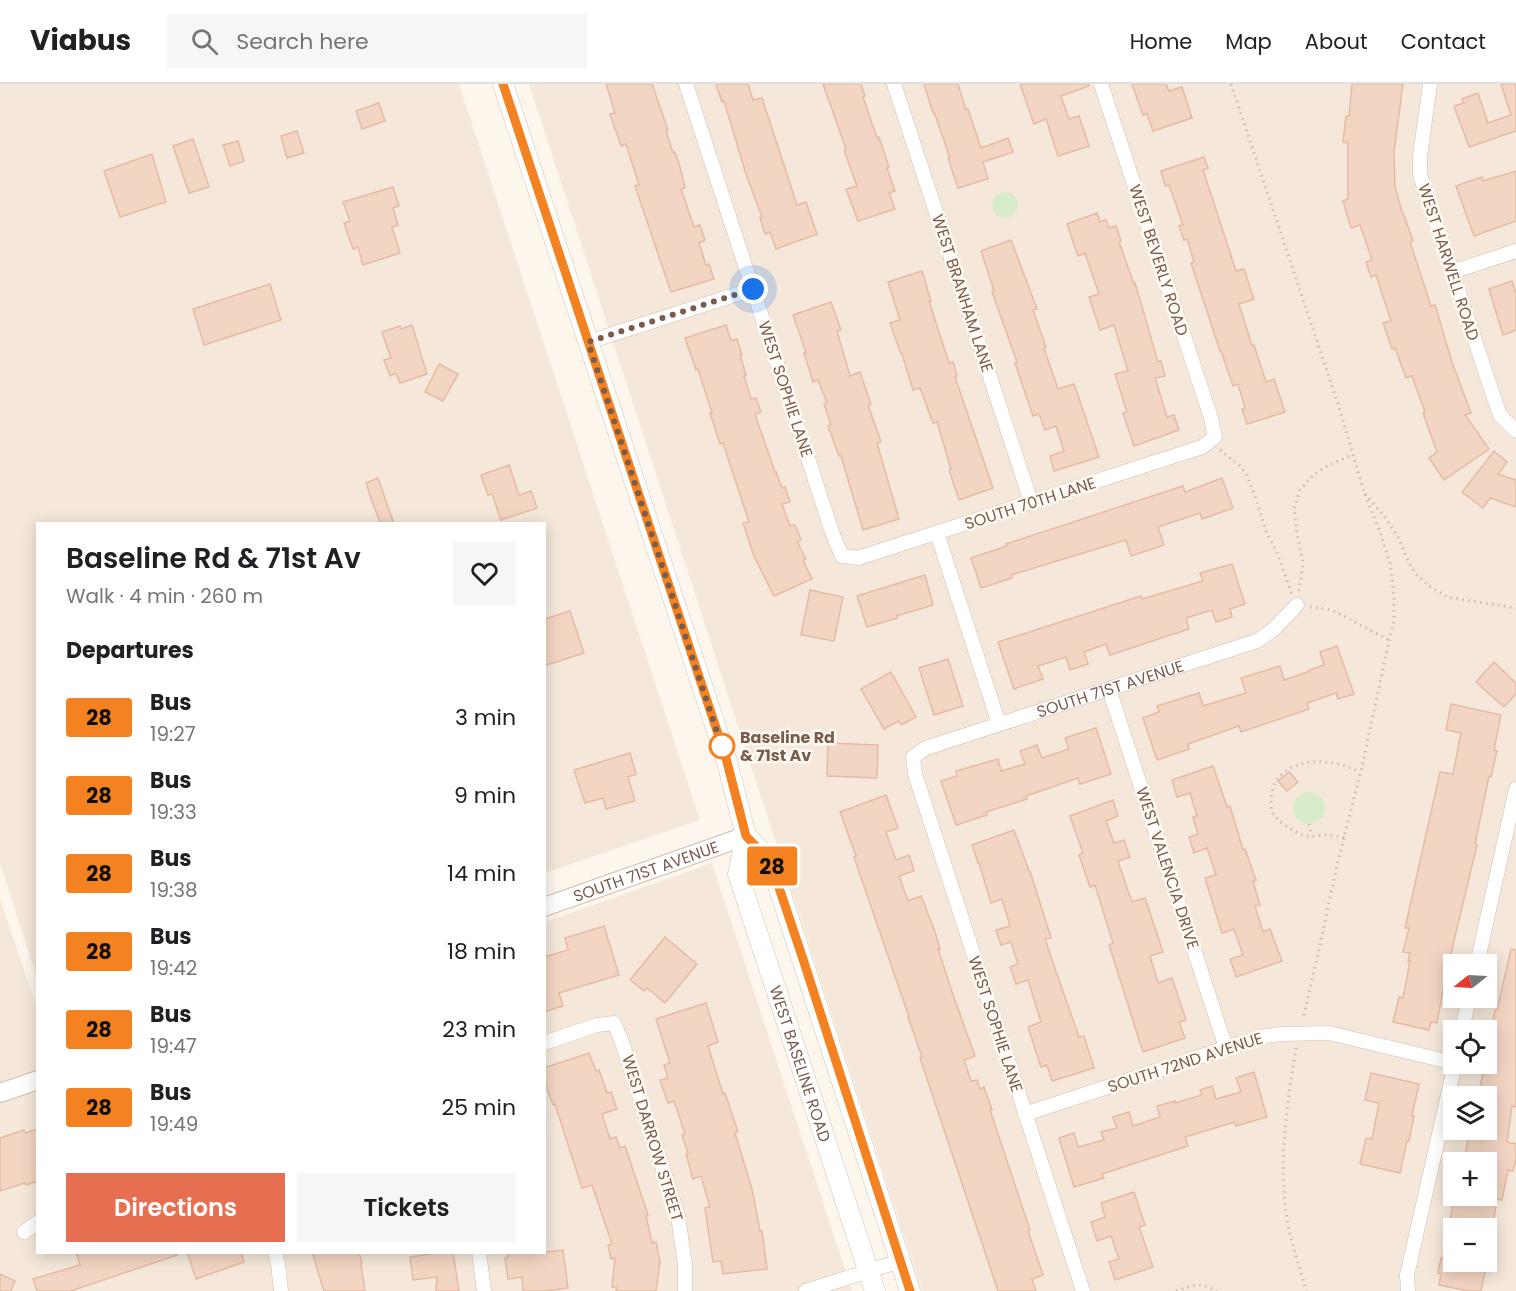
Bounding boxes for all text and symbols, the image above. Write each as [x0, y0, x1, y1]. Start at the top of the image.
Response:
search box [167, 14, 587, 68]
text: Viabus [30, 21, 131, 60]
icon: search [188, 25, 221, 58]
text: Search here [236, 26, 369, 57]
text: Home [1130, 27, 1192, 56]
text: Map [1225, 27, 1272, 56]
text: About [1305, 27, 1368, 56]
text: Contact [1401, 27, 1486, 56]
street label: WEST HARWELL ROAD [1412, 181, 1485, 344]
street label: WEST BEVERLY ROAD [1123, 182, 1194, 339]
street label: WEST BRANHAM LANE [926, 211, 999, 375]
your location [738, 274, 768, 304]
street label: WEST SOPHIE LANE [753, 318, 818, 460]
street label: SOUTH 70TH LANE [962, 471, 1099, 536]
text: Baseline Rd & 71st Av [66, 539, 361, 578]
button: heart [453, 542, 516, 605]
text: Walk · 4 min · 260 m [66, 582, 263, 610]
text: Departures [66, 635, 194, 666]
street label: SOUTH 71ST AVENUE [1034, 654, 1187, 723]
text: Bus [150, 687, 192, 718]
text: 3 min [455, 702, 516, 733]
text: 28 [86, 703, 112, 732]
text: 19:27 [150, 720, 196, 748]
place label: Baseline Rd & 71st Av [740, 726, 835, 767]
marker: Baseline Rd & 71st Av [709, 733, 735, 759]
text: Bus [150, 765, 192, 796]
text: 9 min [454, 780, 516, 811]
text: 28 [86, 781, 112, 810]
street label: WEST VALENCIA DRIVE [1130, 784, 1205, 952]
text: 19:33 [150, 798, 197, 826]
street label: SOUTH 71ST AVENUE [570, 835, 722, 908]
text: Bus [150, 843, 192, 874]
line badge: 28 [745, 846, 799, 886]
text: 28 [759, 852, 785, 881]
text: 14 min [447, 858, 516, 889]
text: 28 [86, 859, 112, 888]
text: 19:38 [150, 876, 198, 904]
text: Bus [150, 921, 192, 952]
text: 18 min [447, 936, 516, 967]
text: 28 [86, 937, 112, 966]
street label: WEST SOPHIE LANE [963, 953, 1028, 1095]
text: 19:42 [150, 954, 197, 982]
north arrow [1443, 954, 1497, 1008]
map controls [1443, 954, 1497, 1272]
street label: WEST BASELINE ROAD [763, 983, 836, 1145]
text: Bus [150, 999, 192, 1030]
text: 23 min [442, 1014, 516, 1045]
text: 28 [86, 1015, 112, 1044]
button: locate [1443, 1020, 1497, 1074]
street label: SOUTH 72ND AVENUE [1105, 1027, 1266, 1098]
text: 19:47 [150, 1032, 197, 1060]
street label: WEST DARROW STREET [616, 1052, 689, 1225]
text: Bus [150, 1077, 192, 1108]
button: layers [1443, 1086, 1497, 1140]
text: 25 min [442, 1092, 516, 1123]
text: 28 [86, 1093, 112, 1122]
text: 19:49 [150, 1110, 198, 1138]
button: + [1443, 1152, 1497, 1206]
button: Directions [66, 1173, 285, 1242]
button: Tickets [297, 1173, 516, 1242]
button: − [1443, 1218, 1497, 1272]

